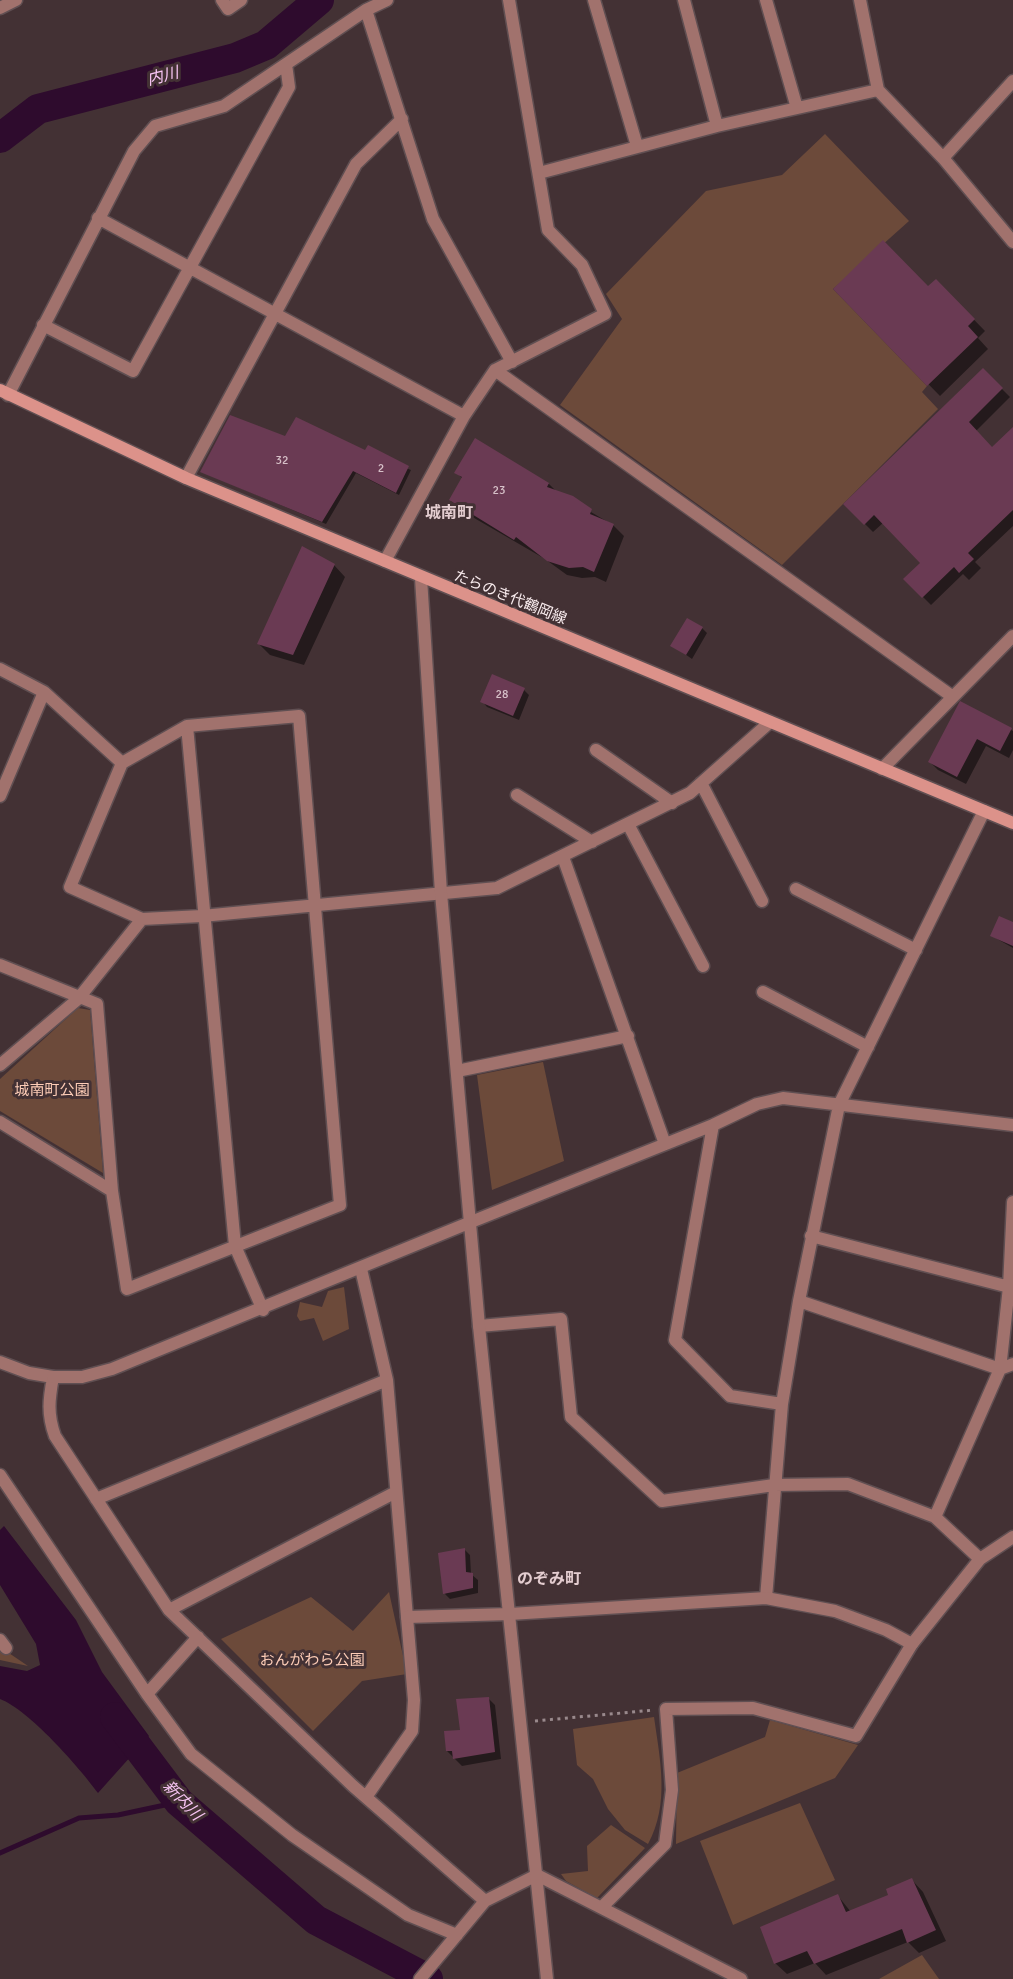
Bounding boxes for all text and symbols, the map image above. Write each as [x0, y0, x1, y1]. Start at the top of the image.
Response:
water label: 内川 [145, 64, 181, 90]
house number: 32 [276, 454, 288, 468]
house number: 2 [378, 462, 384, 476]
house number: 23 [493, 484, 505, 498]
district label: 城南町 [425, 504, 473, 524]
street label: たらのき代鶴岡線 [451, 567, 569, 629]
house number: 28 [496, 688, 508, 702]
park label: 城南町公園 [15, 1082, 89, 1100]
district label: のぞみ町 [517, 1570, 581, 1590]
park label: おんがわら公園 [260, 1652, 364, 1670]
water label: 新内川 [158, 1777, 206, 1825]

